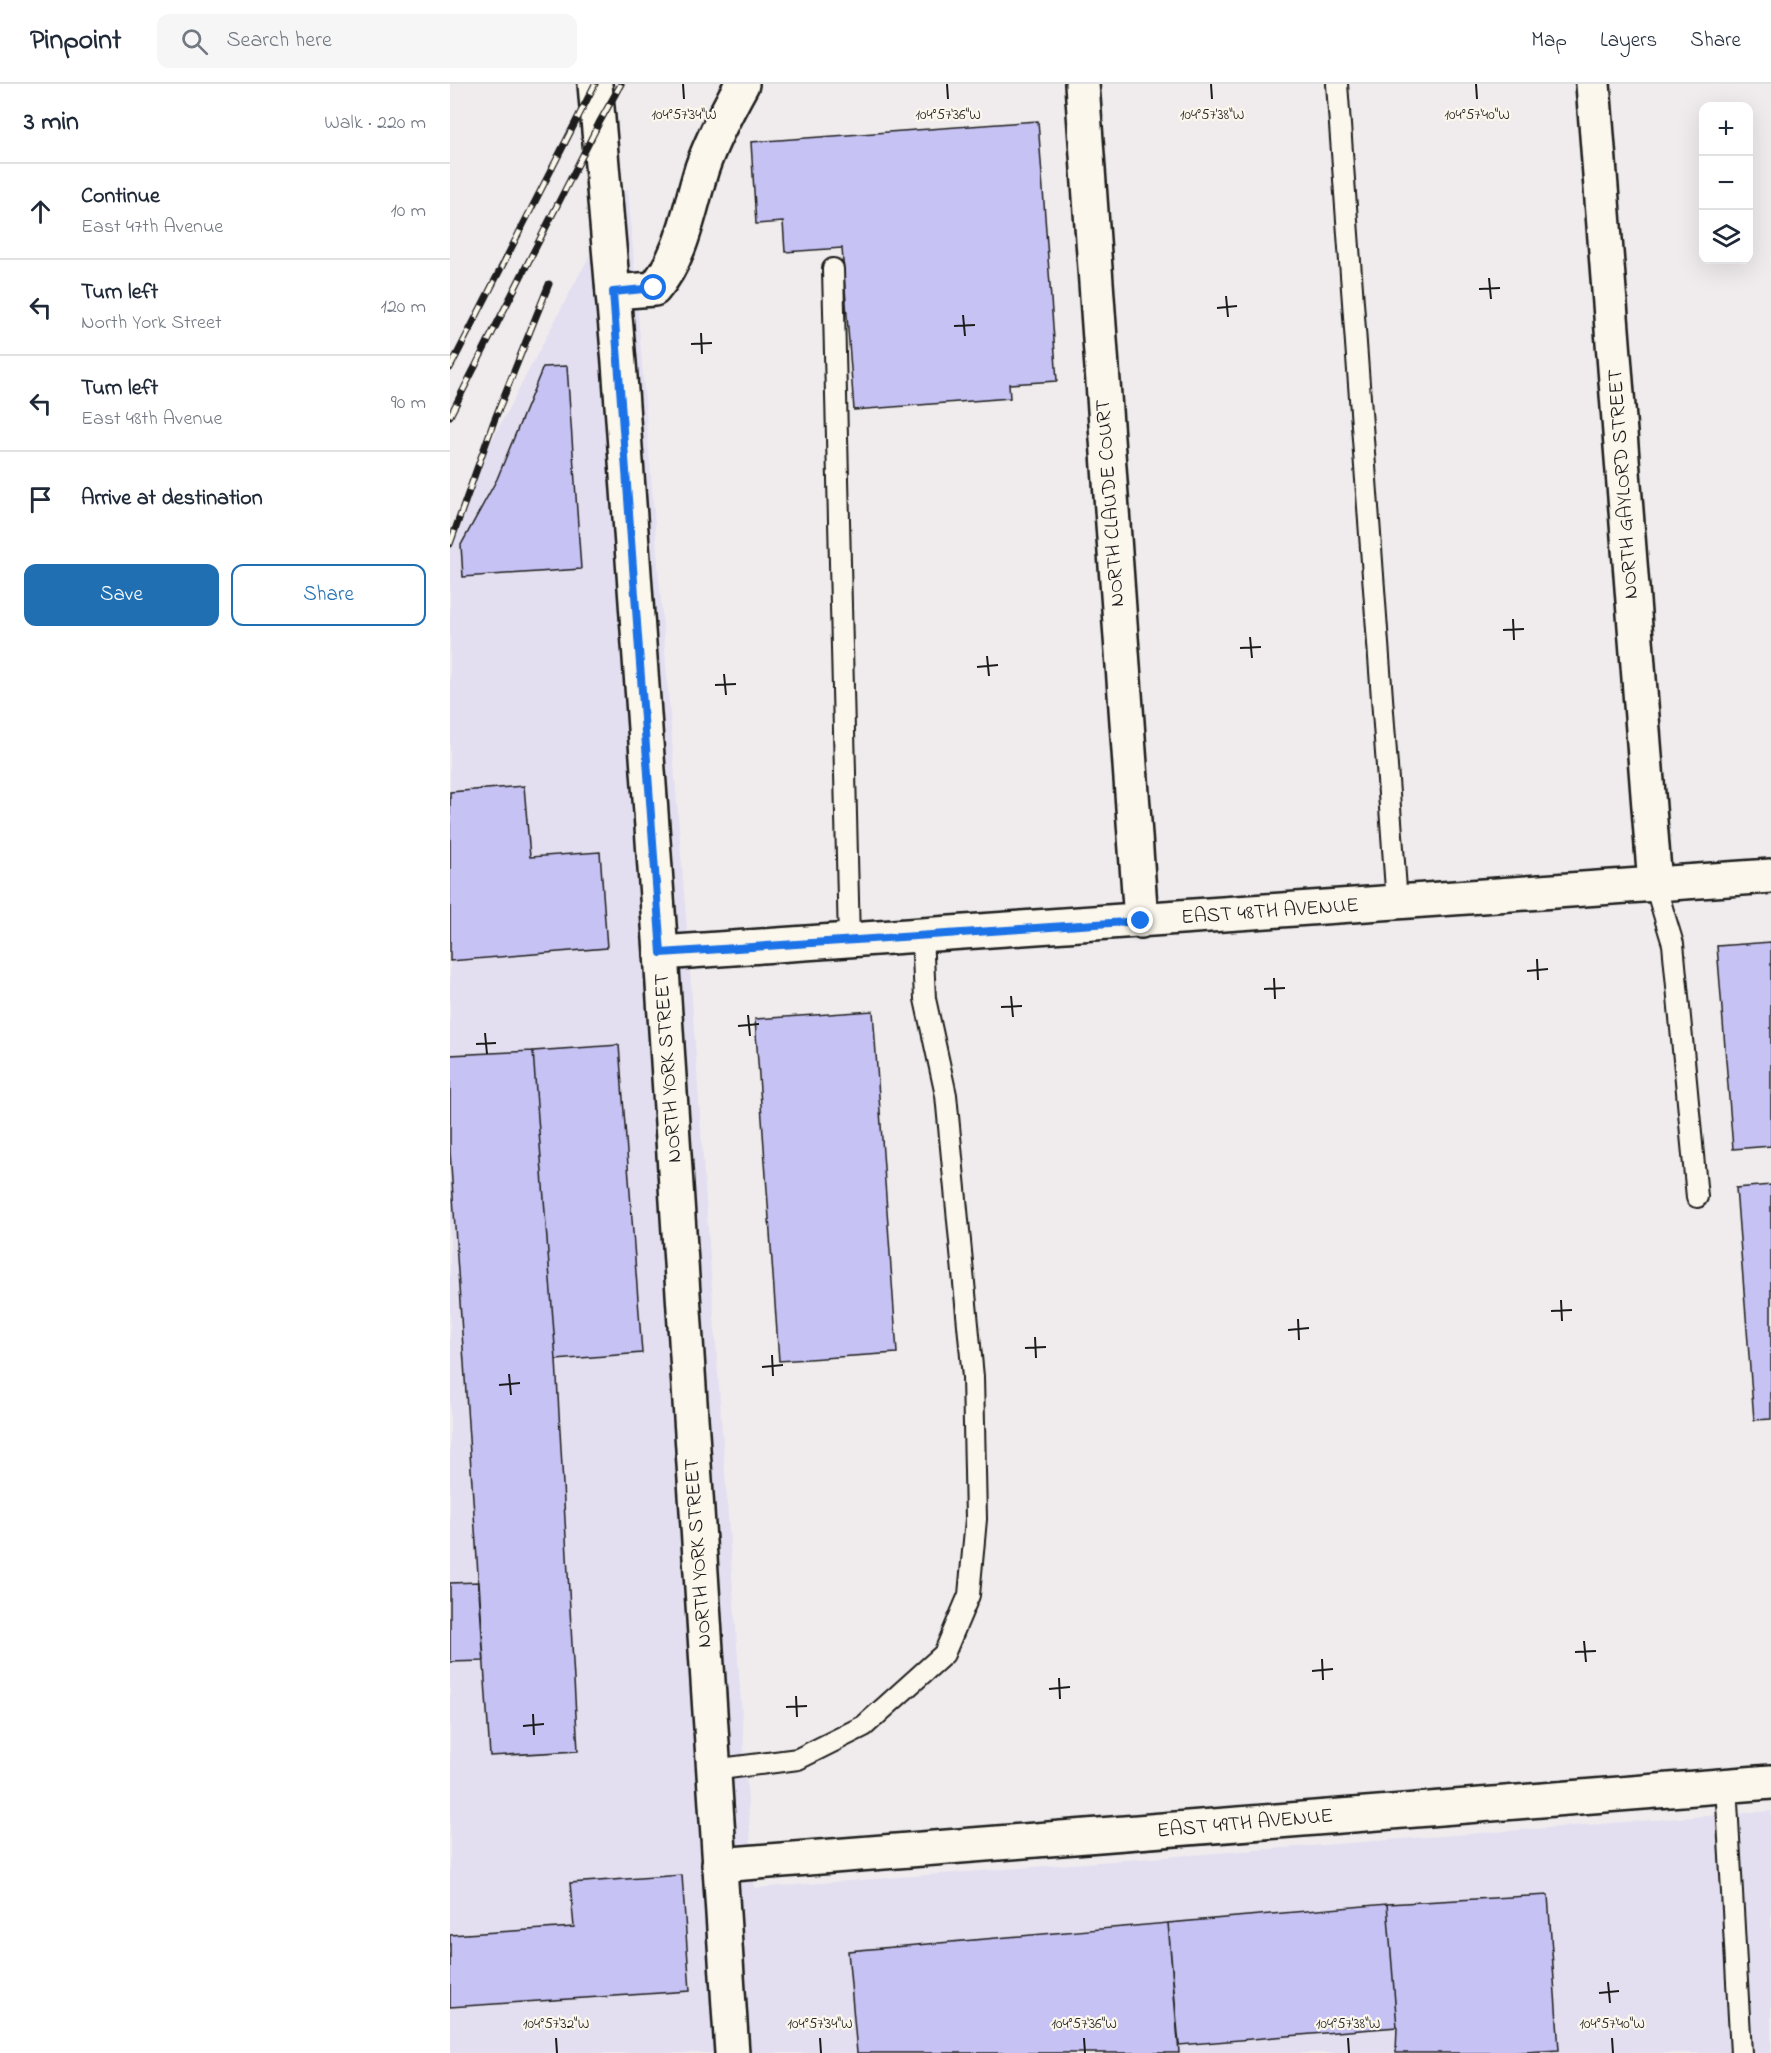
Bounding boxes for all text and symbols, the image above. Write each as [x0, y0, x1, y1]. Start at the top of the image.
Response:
search box [157, 14, 577, 68]
text: Pinpoint [30, 21, 121, 62]
icon: search [178, 25, 211, 58]
text: Search here [226, 25, 332, 57]
text: Map [1531, 26, 1567, 56]
text: Layers [1600, 26, 1657, 56]
text: Share [1690, 26, 1741, 56]
map controls [1699, 102, 1753, 264]
button: + [1699, 102, 1753, 156]
text: 3 min [24, 104, 79, 142]
text: 104°57'34"W [651, 104, 717, 126]
text: 104°57'36"W [915, 104, 981, 126]
text: 104°57'38"W [1180, 104, 1244, 126]
text: 104°57'40"W [1444, 104, 1510, 126]
text: Walk · 220 m [324, 109, 426, 138]
button: − [1699, 156, 1753, 210]
text: Continue [81, 181, 160, 213]
icon: ahead [24, 195, 57, 228]
text: 10 m [390, 197, 426, 226]
button: layers [1699, 210, 1753, 264]
text: East 47th Avenue [81, 213, 223, 242]
route start [640, 274, 666, 300]
text: Turn left [81, 277, 158, 309]
icon: left [24, 291, 57, 324]
text: 120 m [381, 293, 426, 322]
text: North York Street [81, 309, 222, 338]
street label: NORTH GAYLORD STREET [1601, 368, 1647, 600]
text: Turn left [81, 373, 158, 405]
icon: left [24, 387, 57, 420]
text: 90 m [391, 389, 426, 418]
street label: NORTH CLAUDE COURT [1089, 398, 1133, 608]
text: East 48th Avenue [81, 405, 223, 434]
icon: arrive [24, 483, 57, 516]
text: Arrive at destination [81, 483, 263, 515]
button: Save [24, 564, 219, 626]
button: Share [231, 564, 426, 626]
street label: EAST 48TH AVENUE [1180, 891, 1360, 933]
route end [1127, 907, 1153, 933]
street label: NORTH YORK STREET [647, 972, 691, 1164]
street label: NORTH YORK STREET [677, 1457, 721, 1649]
street label: EAST 49TH AVENUE [1156, 1801, 1334, 1847]
text: 104°57'32"W [523, 2013, 589, 2035]
text: 104°57'34"W [787, 2013, 853, 2035]
text: 104°57'36"W [1051, 2013, 1117, 2035]
text: 104°57'38"W [1316, 2013, 1380, 2035]
text: 104°57'40"W [1579, 2013, 1645, 2035]

